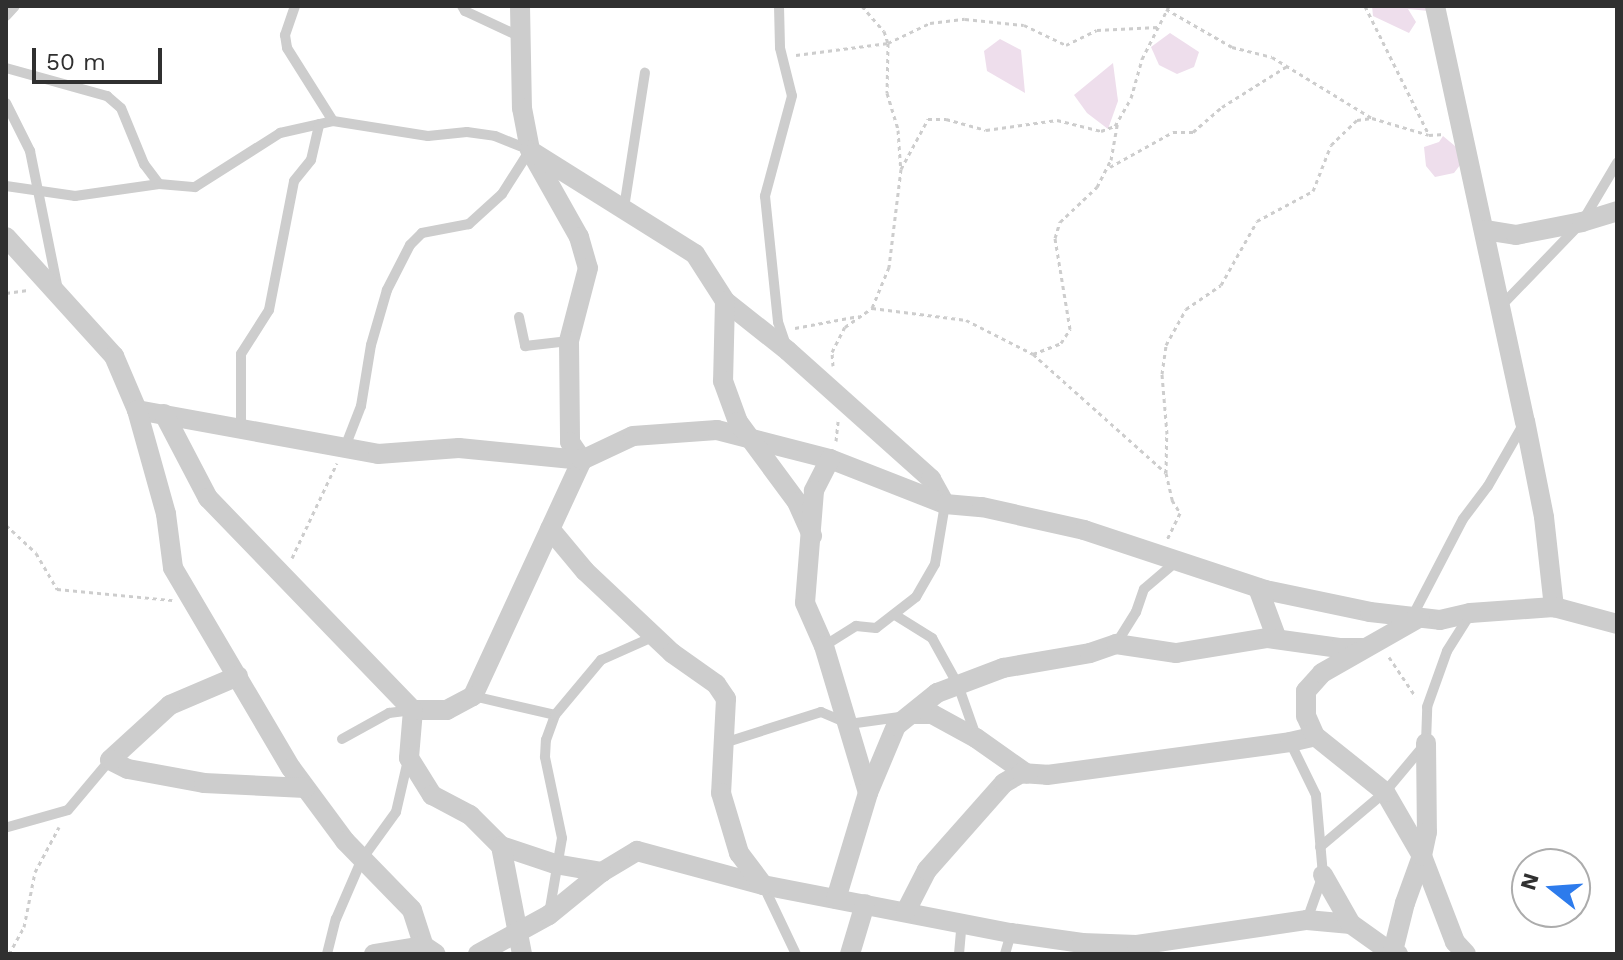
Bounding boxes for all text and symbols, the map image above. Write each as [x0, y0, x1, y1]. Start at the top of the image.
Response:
scale bar [36, 32, 166, 82]
text: 50 m [46, 48, 106, 76]
north arrow [1511, 848, 1591, 928]
text: N [1515, 870, 1544, 893]

